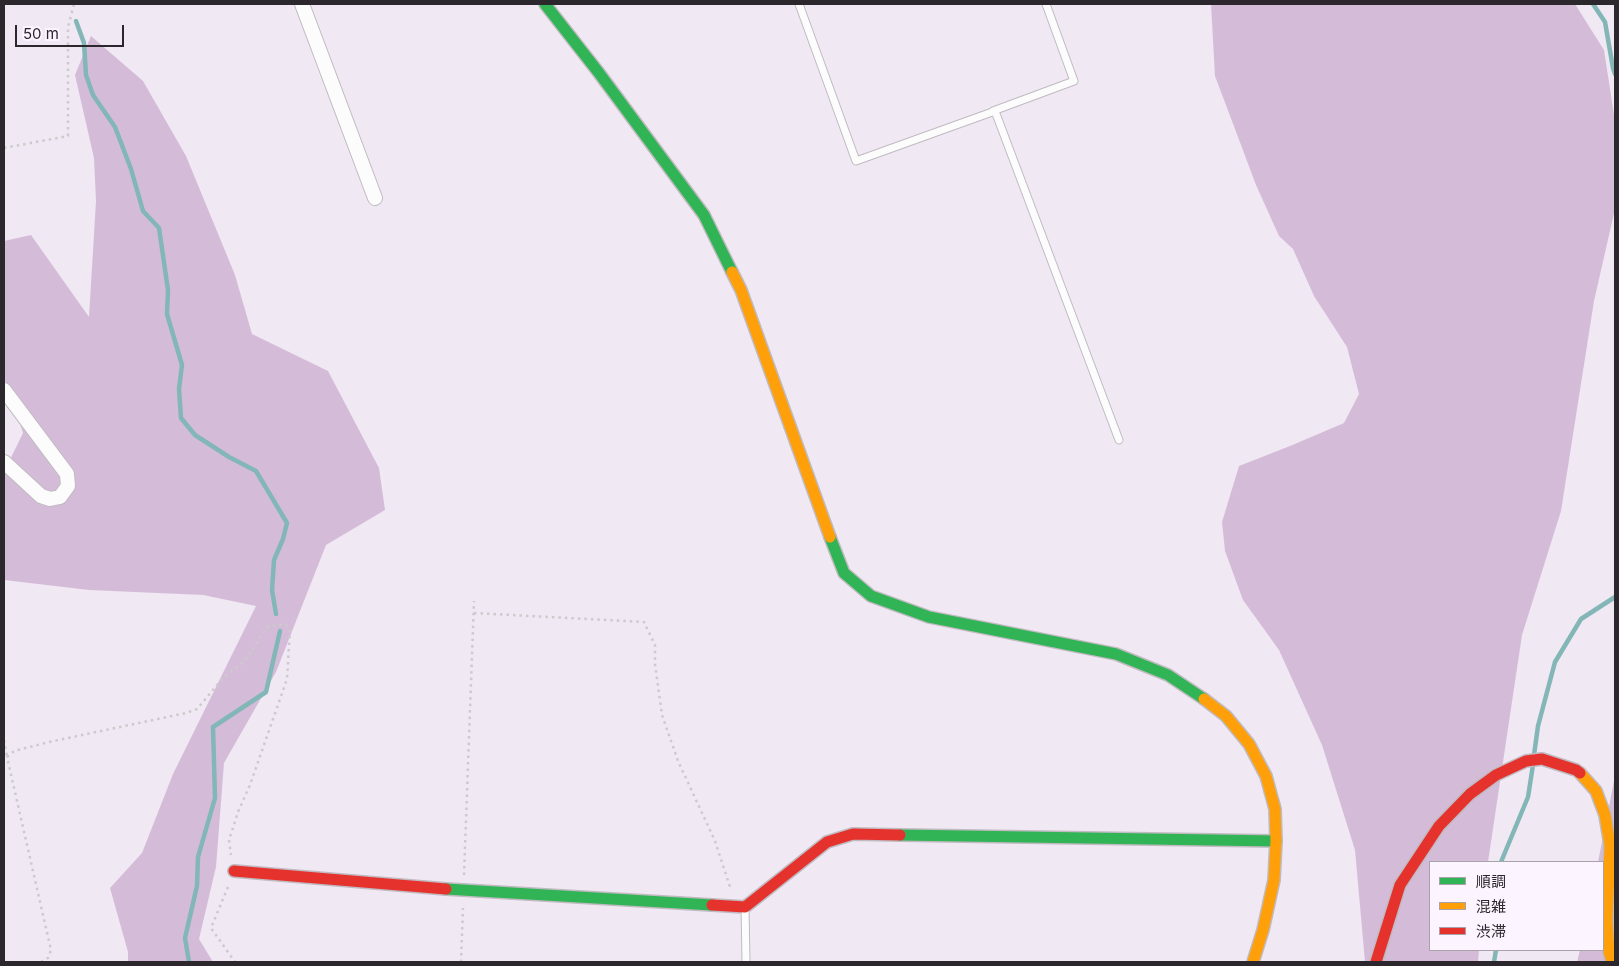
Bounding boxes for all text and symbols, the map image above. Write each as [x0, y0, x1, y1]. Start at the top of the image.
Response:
scale bar [18, 15, 126, 47]
text: 50 m [23, 24, 59, 43]
legend [1429, 861, 1604, 951]
text: 順調 [1476, 872, 1506, 891]
text: 混雑 [1476, 897, 1506, 916]
text: 渋滞 [1476, 922, 1506, 941]

